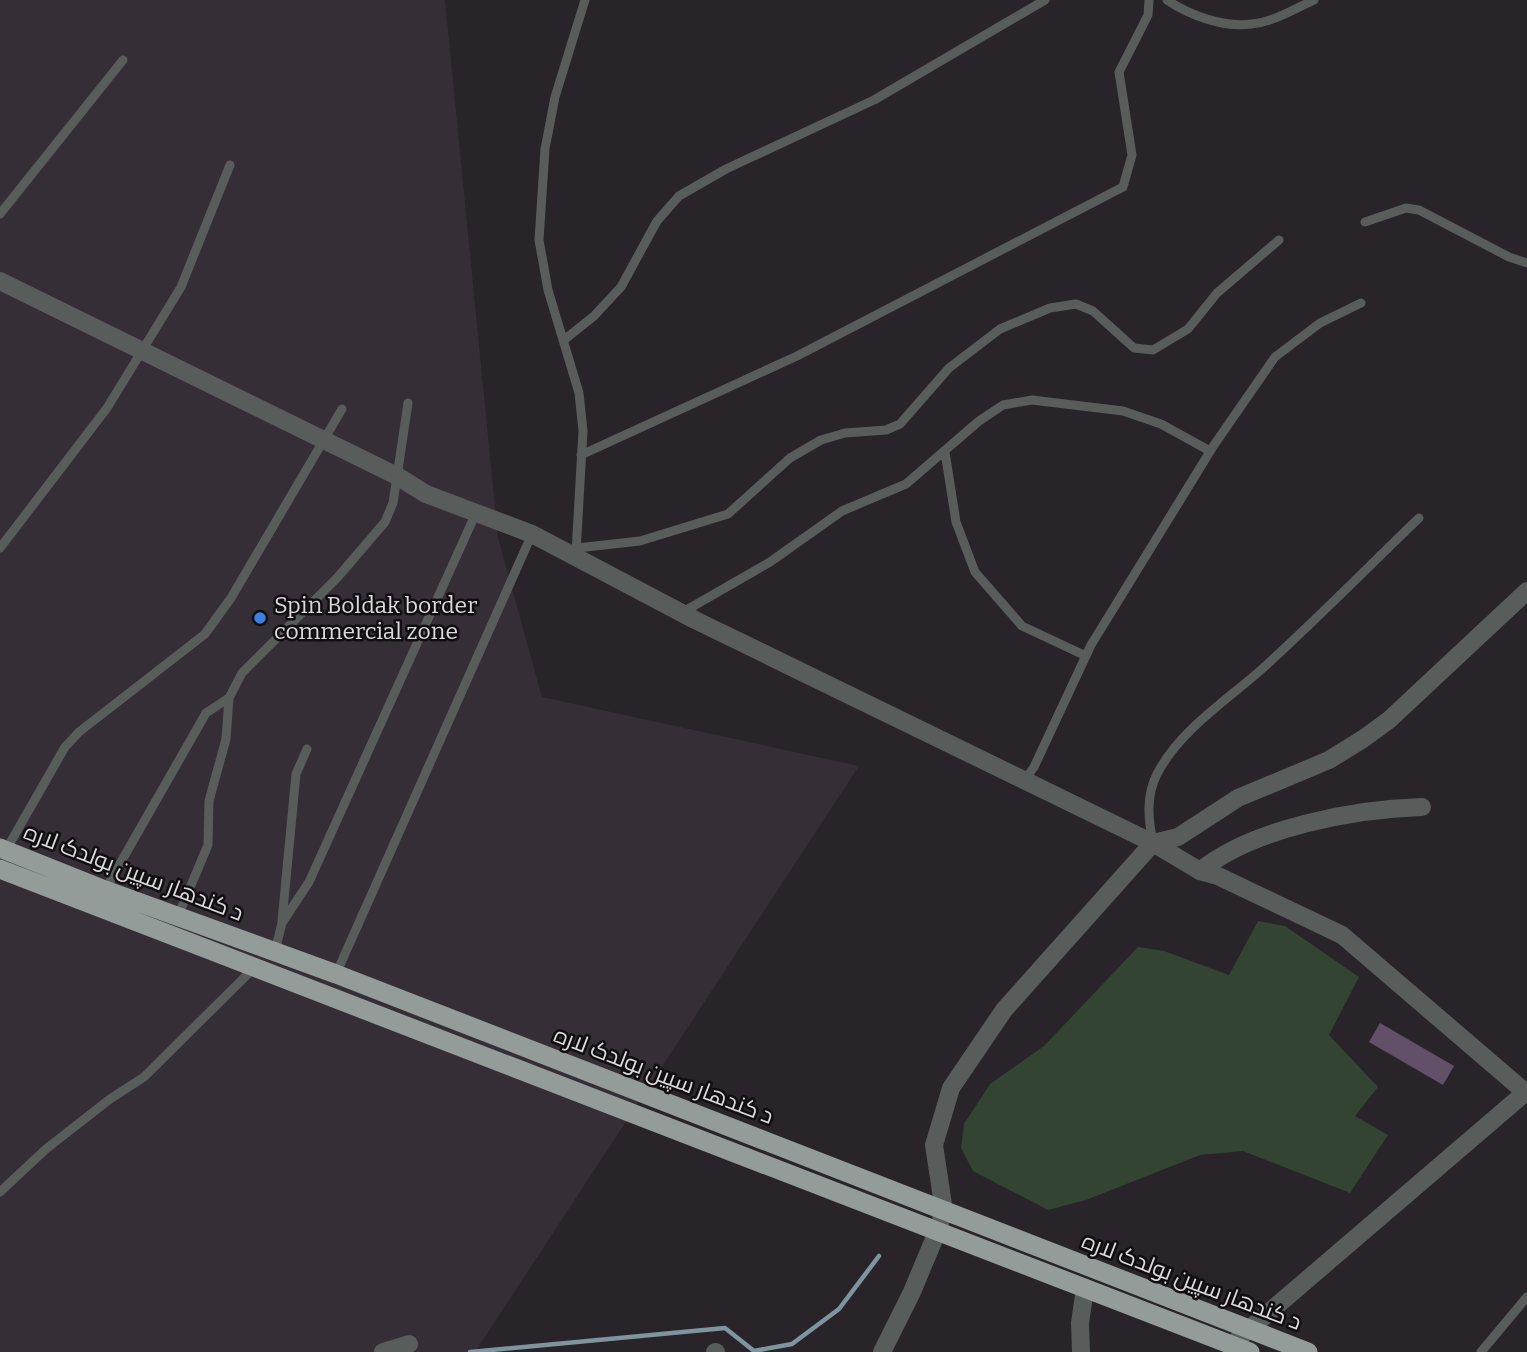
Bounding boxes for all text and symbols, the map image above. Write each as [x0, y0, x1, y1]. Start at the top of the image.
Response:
place label: Spin Boldak border commercial zone [274, 591, 477, 645]
marker: Spin Boldak border commercial zone [252, 610, 268, 626]
street label: د کندهار سپین بولدک لاره [20, 817, 248, 927]
street label: د کندهار سپین بولدک لاره [550, 1020, 778, 1130]
street label: د کندهار سپین بولدک لاره [1078, 1226, 1306, 1336]

